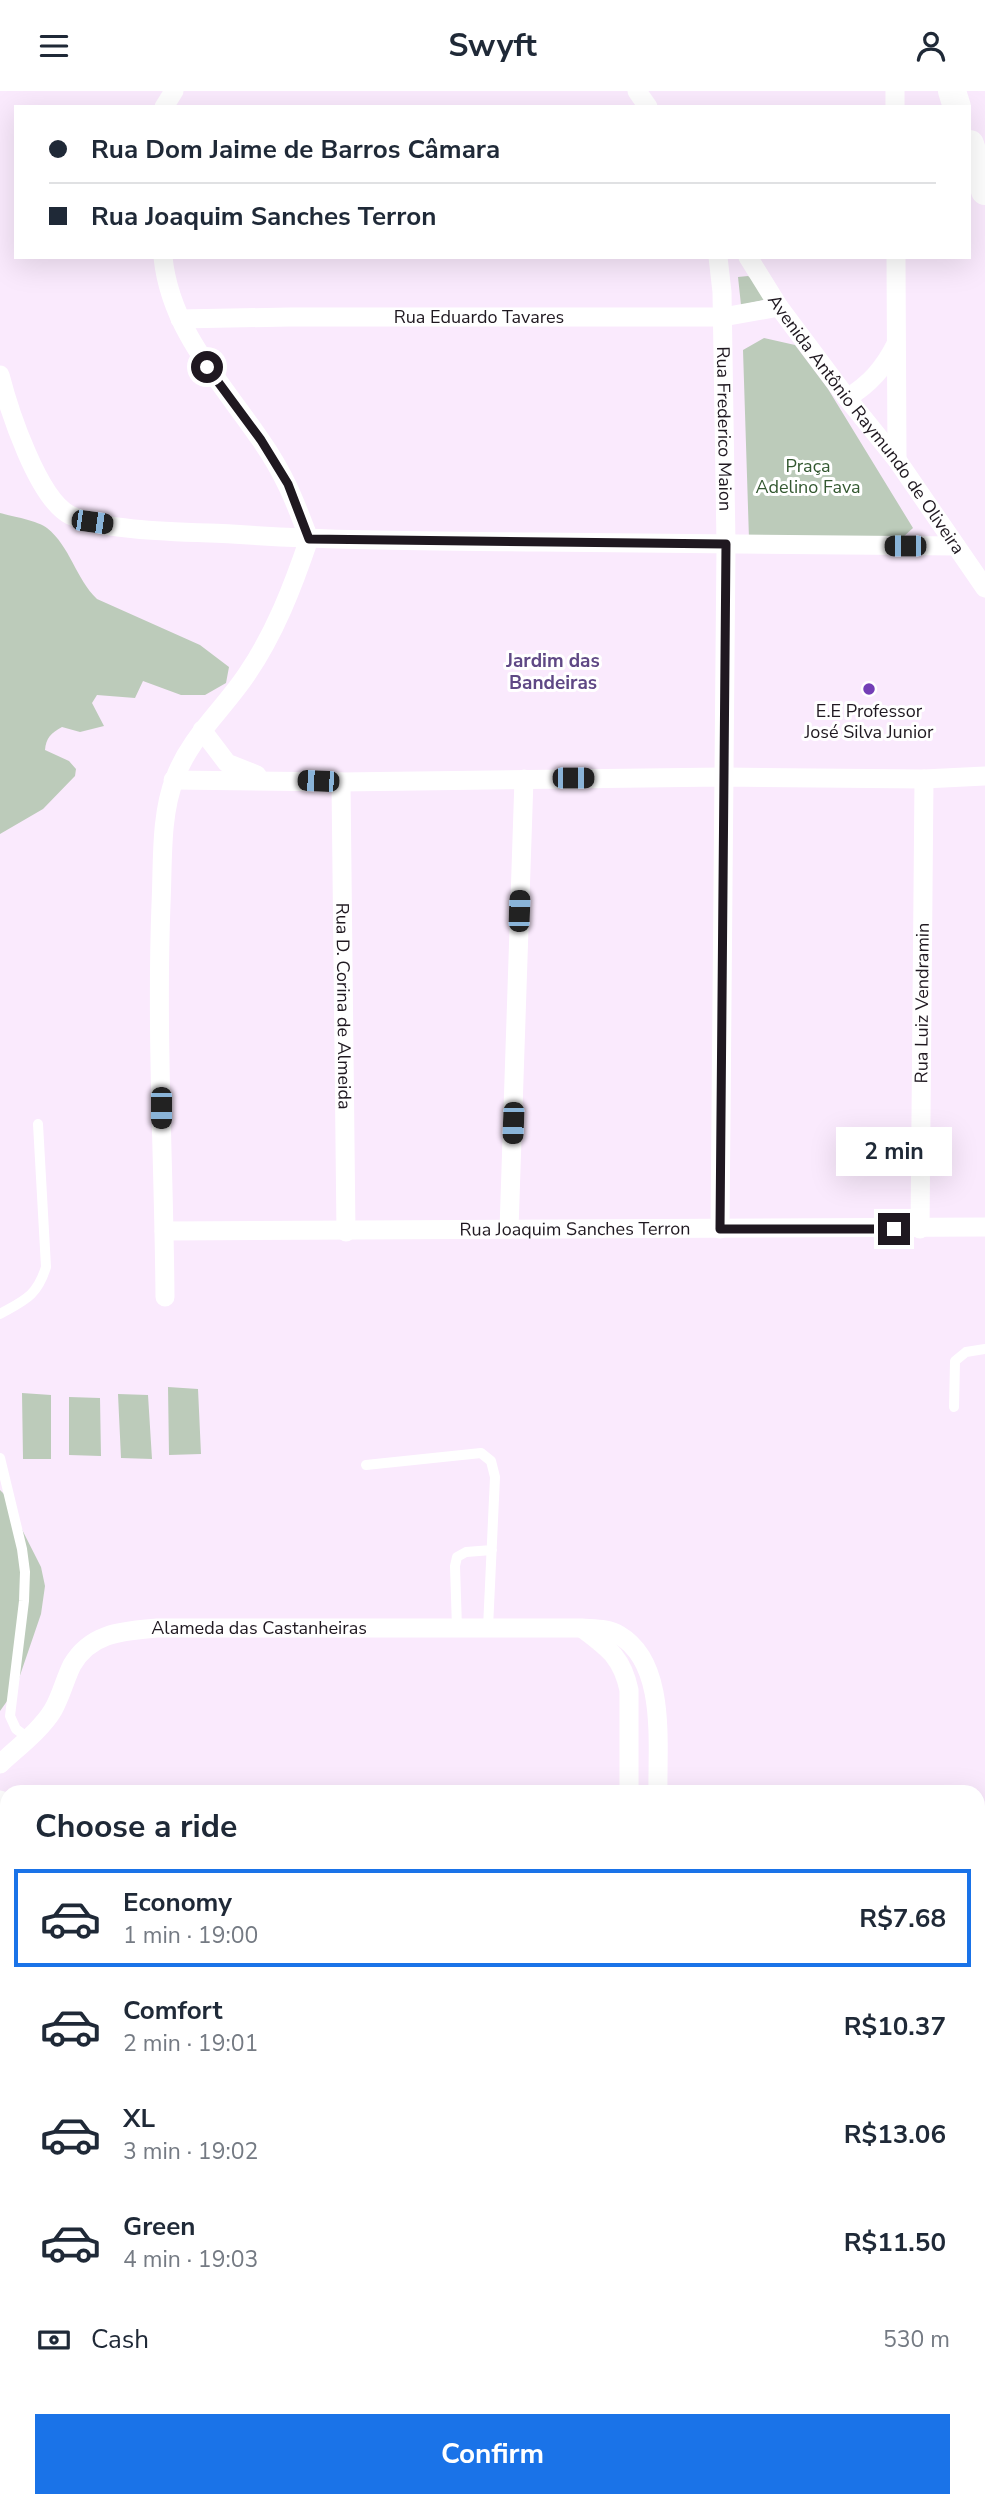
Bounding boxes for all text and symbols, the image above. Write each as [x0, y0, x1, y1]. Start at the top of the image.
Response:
text: Swyft [448, 24, 537, 67]
icon: menu [35, 27, 73, 65]
icon: person [912, 27, 950, 65]
text: Rua Dom Jaime de Barros Câmara [91, 132, 500, 167]
text: Rua Joaquim Sanches Terron [91, 199, 436, 234]
street label: Avenida Antônio Raymundo de Oliveira [762, 290, 970, 559]
street label: Rua Eduardo Tavares [394, 305, 564, 329]
street label: Rua Frederico Maion [711, 346, 737, 511]
route start [191, 351, 223, 383]
park label: Praça Adelino Fava [755, 454, 861, 499]
car [70, 509, 115, 535]
car [885, 536, 927, 557]
district label: Jardim das Bandeiras [505, 648, 600, 696]
marker: E.E Professor José Silva Junior [861, 681, 877, 697]
place label: E.E Professor José Silva Junior [803, 699, 934, 744]
car [553, 768, 595, 789]
car [297, 770, 340, 792]
car [508, 890, 531, 932]
street label: Rua D. Corina de Almeida [330, 902, 357, 1109]
street label: Rua Luiz Vendramin [909, 923, 935, 1083]
car [151, 1087, 172, 1129]
car [502, 1102, 525, 1144]
callout: 2 min [836, 1127, 952, 1177]
text: 2 min [864, 1136, 924, 1167]
route end [878, 1213, 910, 1245]
street label: Rua Joaquim Sanches Terron [459, 1216, 691, 1242]
street label: Alameda das Castanheiras [151, 1616, 367, 1640]
text: Choose a ride [35, 1805, 237, 1848]
text: Economy [123, 1885, 232, 1920]
icon: car [39, 1887, 102, 1950]
text: R$7.68 [859, 1901, 946, 1936]
text: 1 min · 19:00 [123, 1920, 258, 1951]
text: Comfort [123, 1993, 223, 2028]
icon: car [39, 1995, 102, 2058]
text: R$10.37 [844, 2009, 946, 2044]
text: 2 min · 19:01 [123, 2028, 258, 2059]
text: XL [123, 2101, 155, 2136]
icon: car [39, 2103, 102, 2166]
text: R$13.06 [844, 2117, 946, 2152]
text: 3 min · 19:02 [123, 2136, 258, 2167]
text: Green [123, 2209, 196, 2244]
icon: car [39, 2211, 102, 2274]
text: R$11.50 [844, 2225, 946, 2260]
text: 4 min · 19:03 [123, 2244, 258, 2275]
icon: cash [35, 2321, 73, 2359]
text: Cash [91, 2322, 149, 2357]
text: 530 m [883, 2324, 950, 2355]
button: Confirm [35, 2414, 950, 2494]

